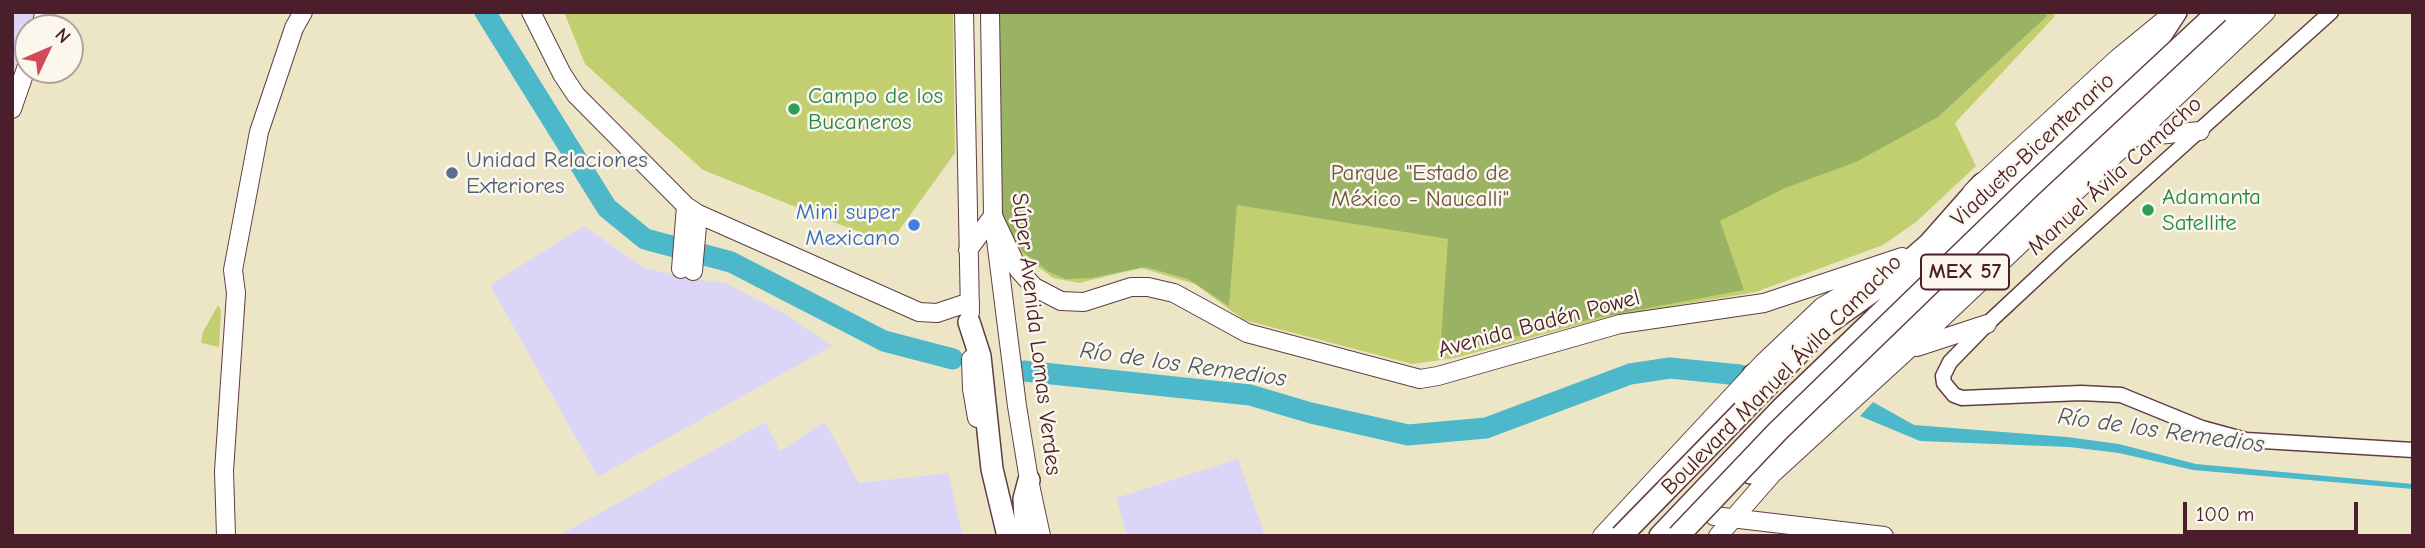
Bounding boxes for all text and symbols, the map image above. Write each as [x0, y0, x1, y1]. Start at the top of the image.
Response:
north arrow [14, 14, 84, 84]
text: N [50, 24, 75, 48]
street label: Viaducto Bicentenario [1945, 67, 2121, 233]
place label: Campo de los Bucaneros [808, 82, 943, 136]
street label: Manuel Ávila Camacho [2022, 90, 2208, 262]
marker: Campo de los Bucaneros [786, 101, 802, 117]
place label: Unidad Relaciones Exteriores [466, 146, 648, 200]
park label: Parque "Estado de México - Naucalli" [1331, 159, 1509, 213]
marker: Unidad Relaciones Exteriores [444, 165, 460, 181]
place label: Adamanta Satellite [2162, 183, 2261, 237]
street label: Súper Avenida Lomas Verdes [1005, 191, 1067, 477]
place label: Mini super Mexicano [796, 198, 900, 252]
marker: Adamanta Satellite [2140, 202, 2156, 218]
marker: Mini super Mexicano [906, 217, 922, 233]
street label: Boulevard Manuel Ávila Camacho [1656, 249, 1908, 501]
road number: MEX 57 [1921, 254, 2009, 290]
street label: Avenida Badén Powel [1435, 284, 1643, 364]
water label: Río de los Remedios [1078, 336, 1288, 394]
water label: Río de los Remedios [2056, 402, 2266, 460]
scale bar [2187, 489, 2362, 532]
text: 100 m [2196, 502, 2254, 526]

